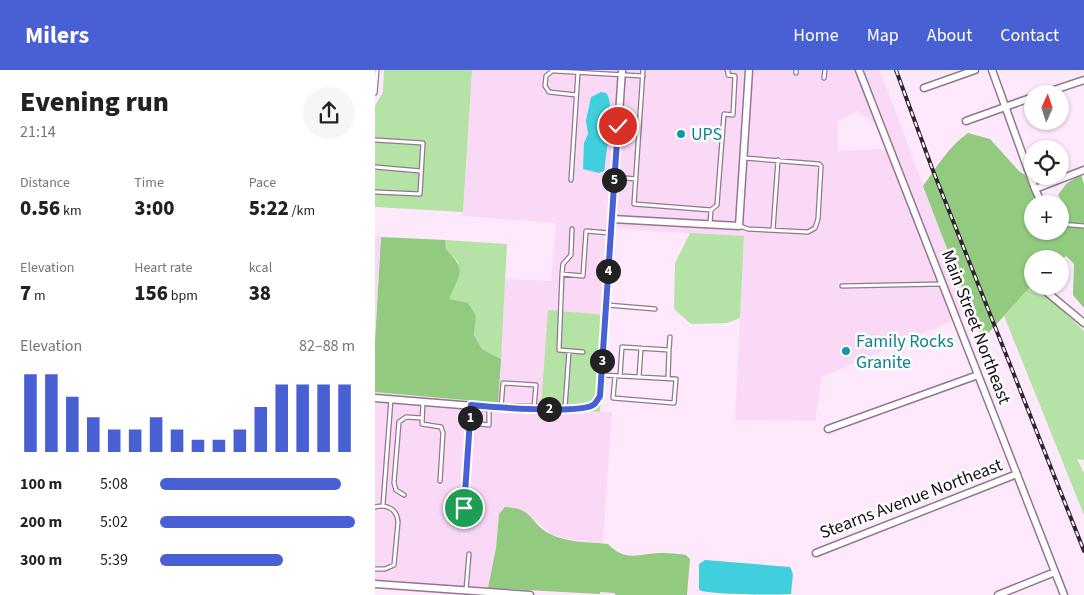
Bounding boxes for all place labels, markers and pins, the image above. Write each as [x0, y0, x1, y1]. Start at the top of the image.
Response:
pin [597, 105, 639, 147]
place label: UPS [691, 122, 722, 147]
marker: UPS [675, 128, 687, 140]
pin: 5 [601, 168, 627, 192]
pin: 4 [595, 258, 621, 284]
place label: Family Rocks Granite [856, 329, 954, 375]
marker: Family Rocks Granite [840, 345, 852, 357]
pin: 3 [589, 348, 615, 374]
pin: 2 [537, 396, 561, 422]
pin: 1 [457, 406, 483, 430]
pin [443, 487, 485, 529]

